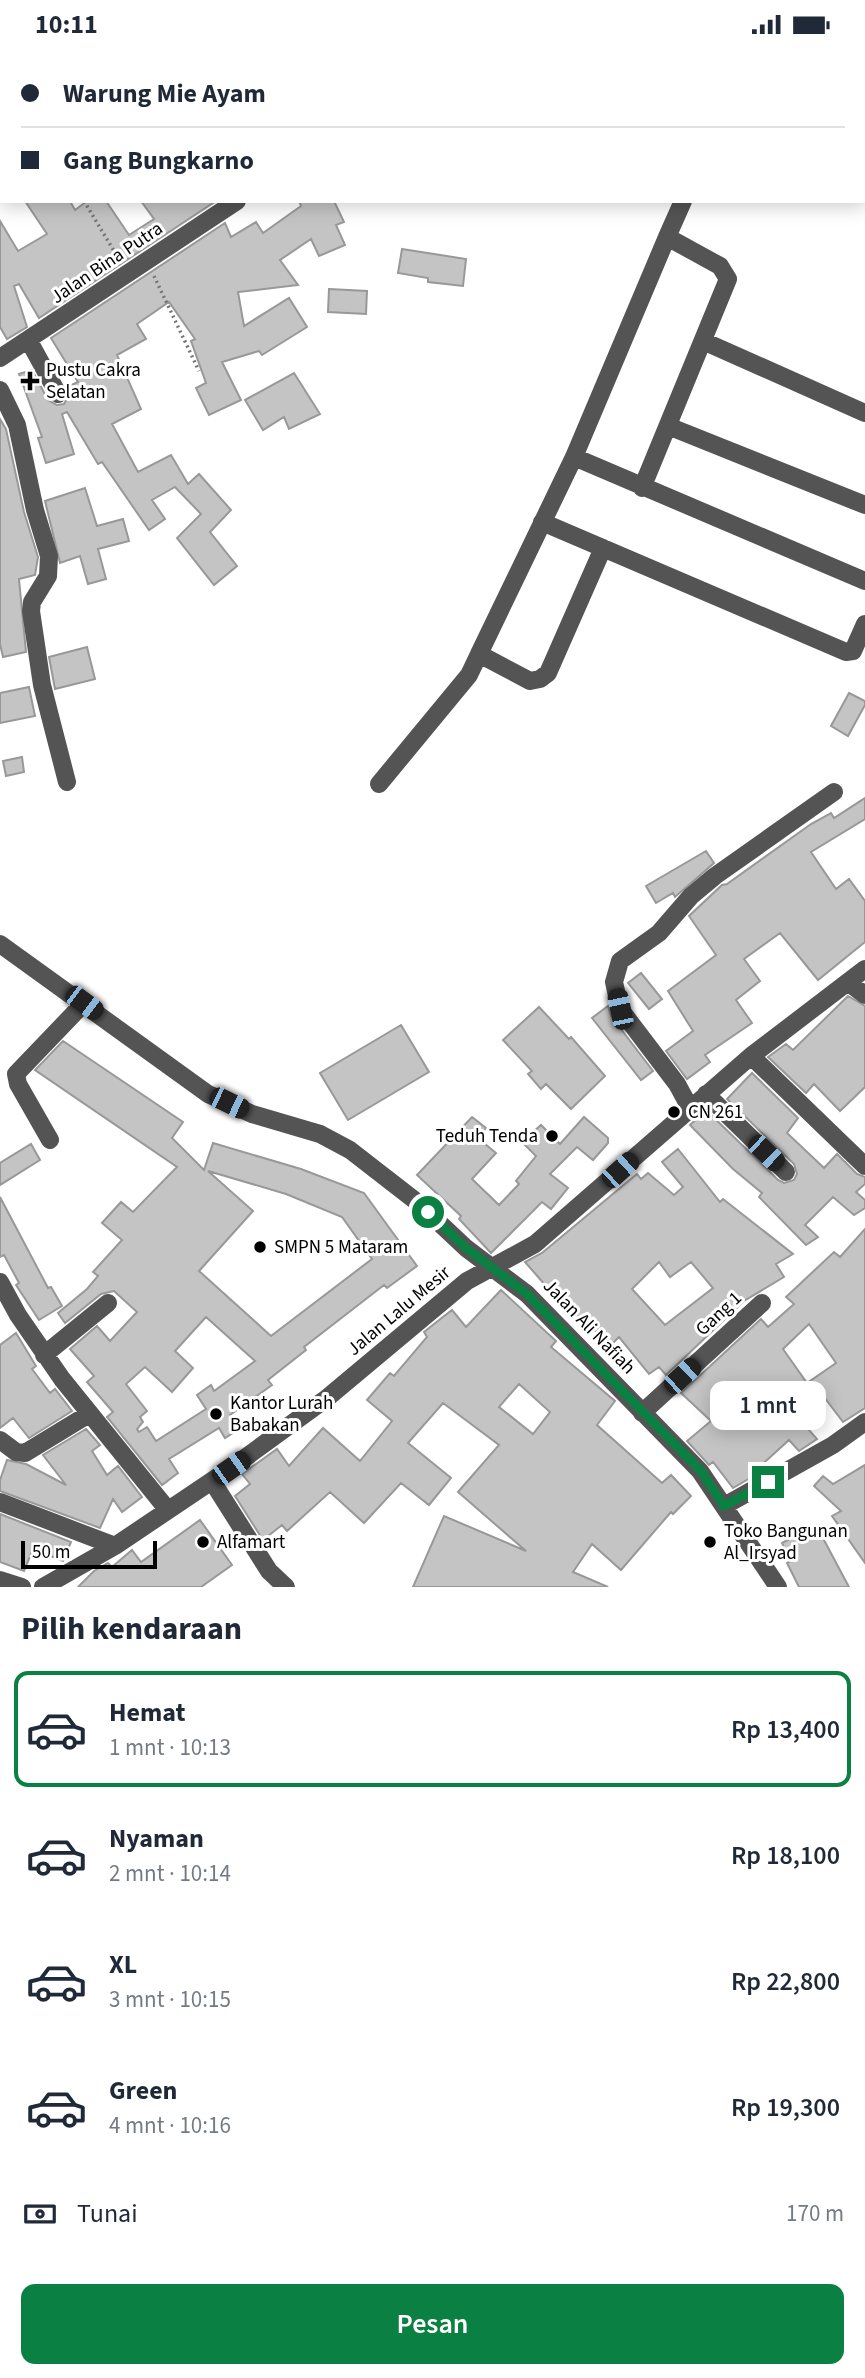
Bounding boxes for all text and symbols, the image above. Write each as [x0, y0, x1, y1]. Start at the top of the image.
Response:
text: 10:11 [35, 6, 98, 43]
text: Warung Mie Ayam [63, 75, 266, 112]
text: Gang Bungkarno [63, 142, 254, 179]
street label: Jalan Bina Putra [46, 215, 168, 311]
place label: Pustu Cakra Selatan [46, 357, 141, 406]
marker: Pustu Cakra Selatan [20, 371, 40, 391]
car [61, 982, 108, 1024]
car [606, 986, 635, 1032]
car [206, 1084, 253, 1122]
place label: CN 261 [688, 1099, 743, 1126]
marker: CN 261 [666, 1104, 682, 1120]
place label: Teduh Tenda [436, 1123, 538, 1150]
marker: Teduh Tenda [544, 1128, 560, 1144]
car [744, 1131, 789, 1175]
car [598, 1148, 643, 1192]
route start [412, 1196, 444, 1228]
place label: SMPN 5 Mataram [274, 1234, 408, 1261]
marker: SMPN 5 Mataram [252, 1239, 268, 1255]
street label: Jalan Lalu Mesir [341, 1259, 457, 1362]
street label: Jalan Ali Nafiah [537, 1273, 641, 1381]
street label: Gang 1 [690, 1286, 748, 1342]
car [660, 1354, 705, 1398]
callout: 1 mnt [710, 1381, 826, 1429]
text: 1 mnt [740, 1389, 796, 1422]
place label: Kantor Lurah Babakan [230, 1390, 333, 1439]
marker: Kantor Lurah Babakan [208, 1406, 224, 1422]
car [208, 1447, 255, 1489]
route end [752, 1466, 784, 1498]
place label: Toko Bangunan Al_Irsyad [724, 1518, 848, 1567]
place label: Alfamart [217, 1529, 286, 1556]
marker: Alfamart [195, 1534, 211, 1550]
marker: Toko Bangunan Al_Irsyad [702, 1534, 718, 1550]
scale bar [21, 1538, 158, 1570]
text: 50 m [32, 1539, 70, 1566]
text: Pilih kendaraan [21, 1606, 242, 1652]
text: Hemat [109, 1694, 185, 1731]
icon: car [25, 1698, 88, 1761]
text: Rp 13,400 [731, 1711, 840, 1748]
text: 1 mnt · 10:13 [109, 1731, 231, 1764]
text: Nyaman [109, 1820, 204, 1857]
icon: car [25, 1824, 88, 1887]
text: Rp 18,100 [731, 1837, 840, 1874]
text: 2 mnt · 10:14 [109, 1857, 231, 1890]
text: XL [109, 1946, 137, 1983]
icon: car [25, 1950, 88, 2013]
text: Rp 22,800 [731, 1963, 840, 2000]
text: 3 mnt · 10:15 [109, 1983, 231, 2016]
text: Green [109, 2072, 177, 2109]
icon: car [25, 2076, 88, 2139]
text: Rp 19,300 [731, 2089, 840, 2126]
text: 4 mnt · 10:16 [109, 2109, 231, 2142]
icon: cash [21, 2195, 59, 2233]
text: Tunai [77, 2195, 138, 2232]
text: 170 m [786, 2197, 844, 2230]
button: Pesan [21, 2284, 844, 2364]

